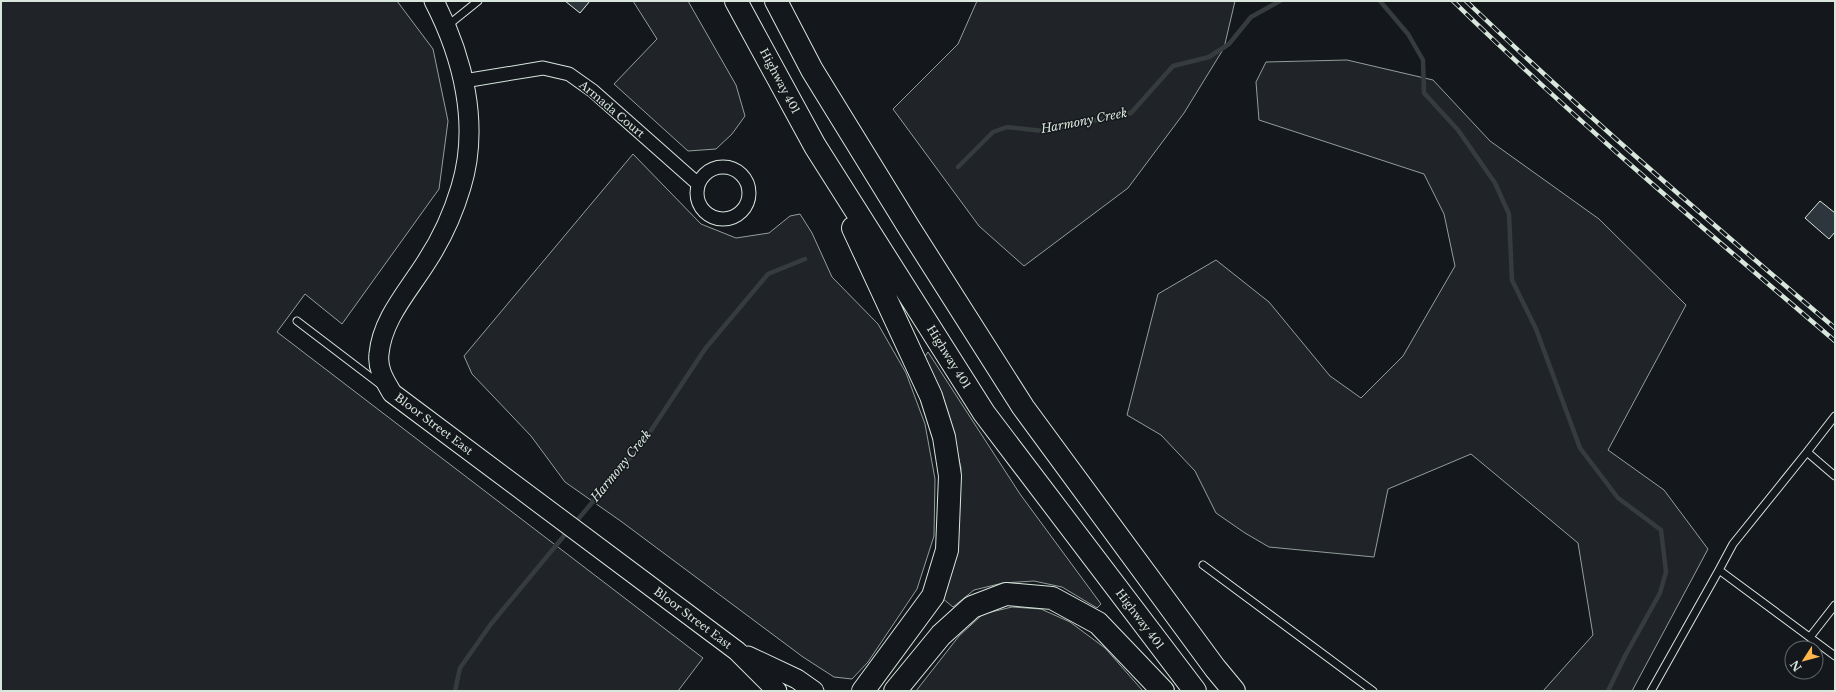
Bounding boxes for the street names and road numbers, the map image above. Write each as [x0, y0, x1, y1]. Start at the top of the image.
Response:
street label: Highway 401 [757, 46, 803, 116]
street label: Armada Court [576, 77, 648, 141]
street label: Highway 401 [924, 323, 974, 391]
street label: Bloor Street East [392, 390, 476, 458]
street label: Bloor Street East [651, 584, 735, 652]
street label: Highway 401 [1113, 586, 1167, 652]

